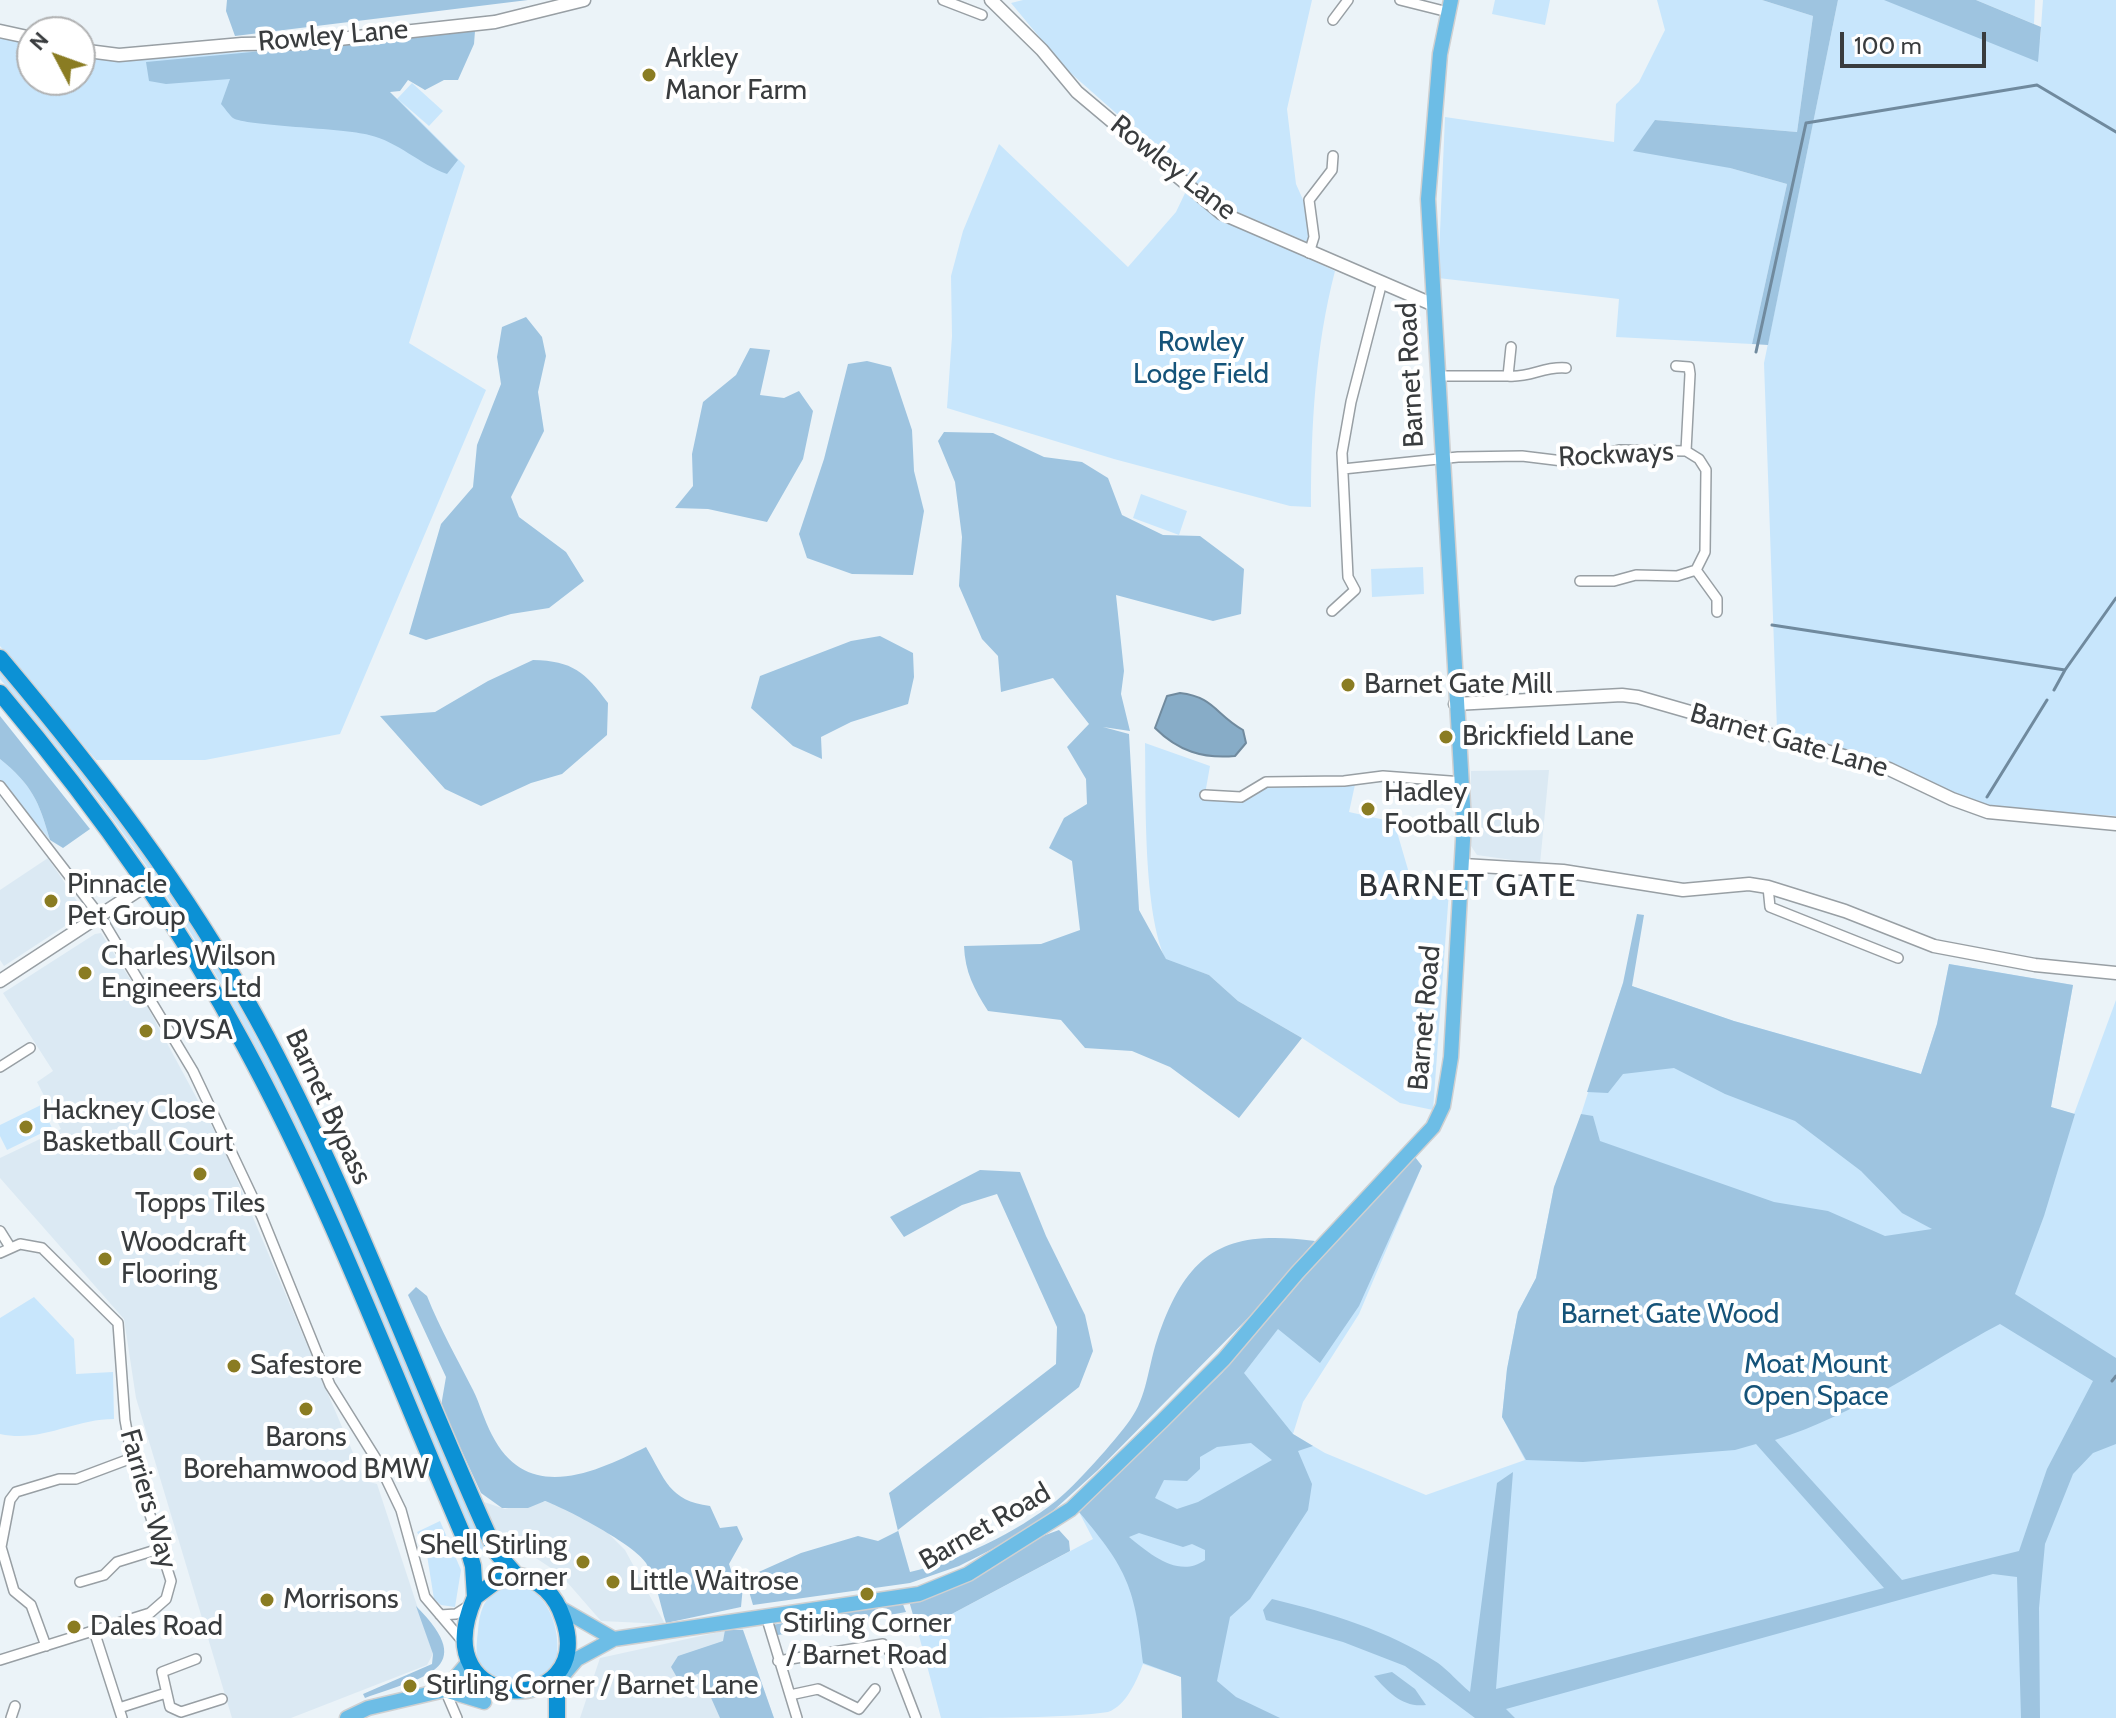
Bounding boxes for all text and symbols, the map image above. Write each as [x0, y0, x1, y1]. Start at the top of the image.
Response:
street label: Rowley Lane [257, 13, 409, 59]
north arrow [16, 16, 96, 96]
scale bar [1844, 16, 1990, 66]
text: N [24, 27, 54, 56]
text: 100 m [1854, 31, 1922, 60]
place label: Arkley Manor Farm [665, 42, 807, 108]
marker: Arkley Manor Farm [640, 66, 658, 84]
street label: Rowley Lane [1103, 108, 1243, 228]
street label: Barnet Road [1390, 301, 1432, 449]
park label: Rowley Lodge Field [1133, 326, 1269, 392]
street label: Rockways [1557, 435, 1675, 475]
place label: Barnet Gate Mill [1364, 668, 1552, 702]
marker: Barnet Gate Mill [1339, 676, 1357, 694]
street label: Barnet Gate Lane [1686, 697, 1892, 785]
place label: Brickfield Lane [1462, 720, 1634, 754]
marker: Brickfield Lane [1437, 728, 1455, 746]
place label: Hadley Football Club [1384, 776, 1540, 842]
marker: Hadley Football Club [1359, 800, 1377, 818]
place label: Pinnacle Pet Group [67, 868, 186, 934]
district label: BARNET GATE [1359, 868, 1577, 906]
marker: Pinnacle Pet Group [42, 892, 60, 910]
place label: Charles Wilson Engineers Ltd [101, 940, 276, 1006]
street label: Barnet Road [1402, 944, 1448, 1092]
marker: Charles Wilson Engineers Ltd [76, 964, 94, 982]
place label: DVSA [162, 1014, 233, 1048]
marker: DVSA [137, 1022, 155, 1040]
street label: Barnet Bypass [277, 1024, 379, 1190]
place label: Hackney Close Basketball Court [42, 1094, 233, 1160]
marker: Hackney Close Basketball Court [17, 1118, 35, 1136]
marker: Topps Tiles [191, 1165, 209, 1183]
place label: Topps Tiles [135, 1187, 265, 1221]
place label: Woodcraft Flooring [121, 1226, 246, 1292]
marker: Woodcraft Flooring [96, 1250, 114, 1268]
park label: Barnet Gate Wood [1561, 1298, 1779, 1332]
park label: Moat Mount Open Space [1743, 1348, 1889, 1414]
place label: Safestore [250, 1349, 362, 1383]
marker: Safestore [225, 1357, 243, 1375]
marker: Barons Borehamwood BMW [297, 1400, 315, 1418]
place label: Barons Borehamwood BMW [183, 1421, 429, 1487]
street label: Farriers Way [112, 1425, 184, 1573]
street label: Barnet Road [914, 1476, 1056, 1578]
place label: Shell Stirling Corner [419, 1529, 567, 1595]
marker: Shell Stirling Corner [574, 1553, 592, 1571]
place label: Little Waitrose [629, 1565, 799, 1599]
marker: Little Waitrose [604, 1573, 622, 1591]
place label: Morrisons [283, 1583, 399, 1617]
marker: Stirling Corner / Barnet Road [858, 1585, 876, 1603]
marker: Morrisons [258, 1591, 276, 1609]
place label: Stirling Corner / Barnet Road [783, 1607, 951, 1673]
place label: Dales Road [90, 1610, 223, 1644]
marker: Dales Road [65, 1618, 83, 1636]
place label: Stirling Corner / Barnet Lane [426, 1669, 758, 1703]
marker: Stirling Corner / Barnet Lane [401, 1677, 419, 1695]

